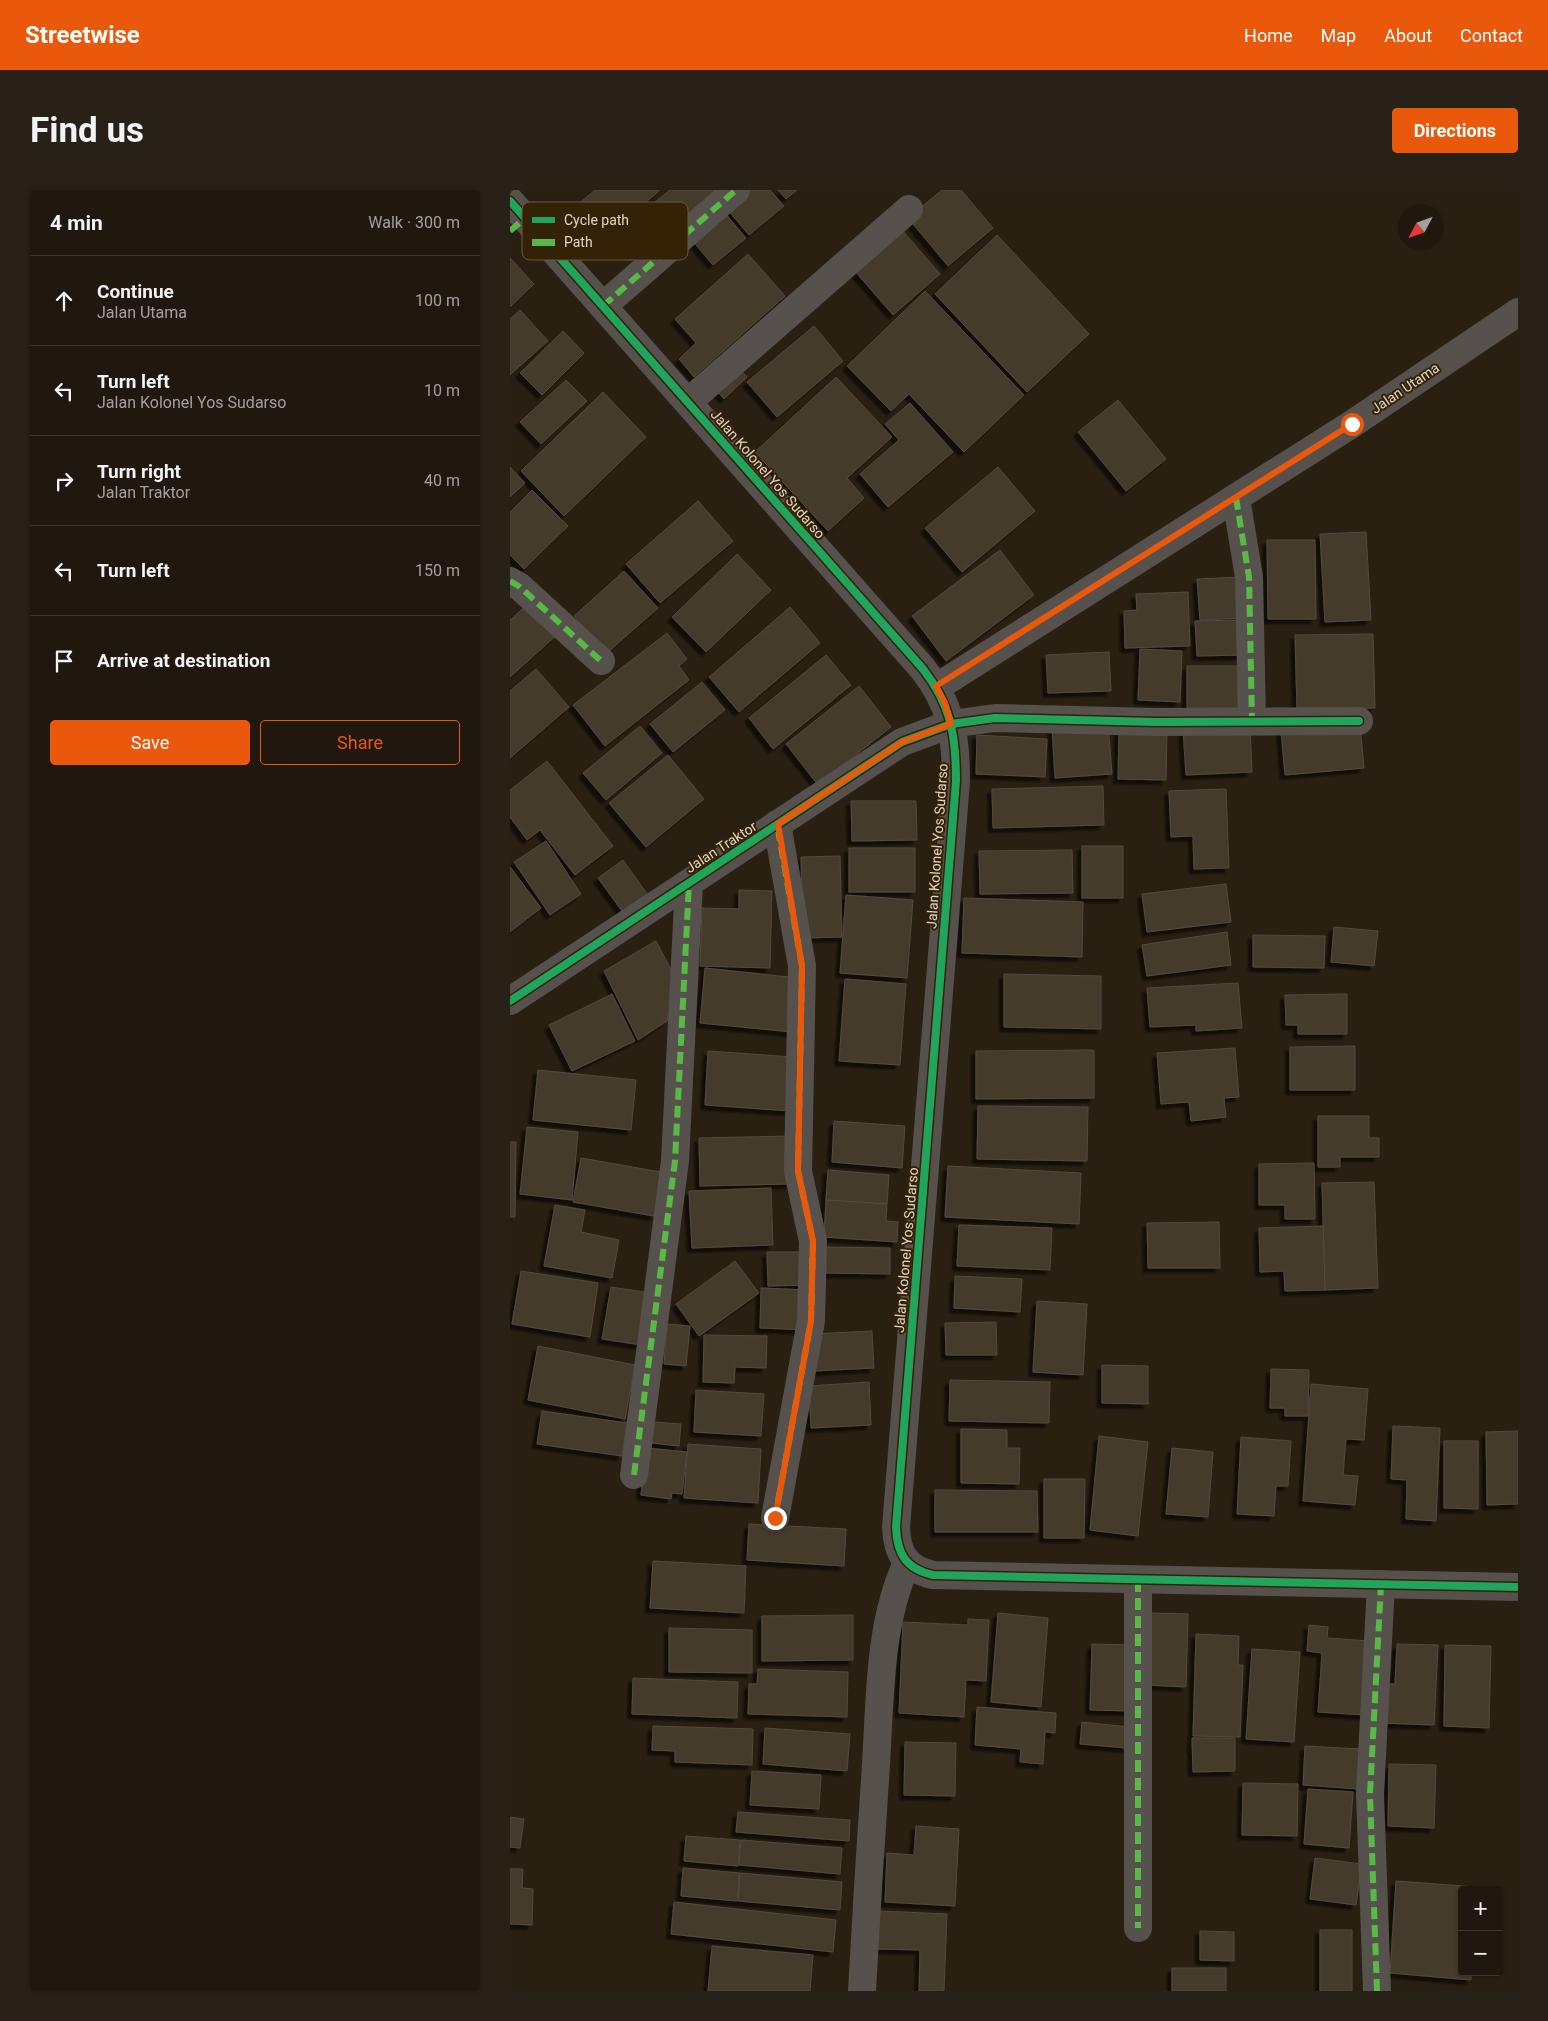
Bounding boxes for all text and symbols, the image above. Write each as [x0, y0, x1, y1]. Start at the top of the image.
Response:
text: Streetwise [25, 21, 140, 49]
text: Home [1244, 25, 1293, 46]
text: Map [1321, 25, 1356, 46]
text: About [1384, 25, 1432, 46]
text: Contact [1460, 25, 1523, 46]
button: Directions [1392, 108, 1518, 153]
text: Find us [30, 110, 144, 151]
legend [522, 202, 688, 260]
north arrow [1398, 205, 1443, 250]
text: 4 min [50, 211, 103, 235]
text: Cycle path [564, 212, 629, 228]
text: Walk · 300 m [368, 213, 460, 232]
text: Path [564, 234, 593, 250]
text: Continue [97, 280, 174, 303]
icon: ahead [50, 287, 78, 315]
text: 100 m [415, 291, 460, 310]
text: Jalan Utama [97, 303, 187, 322]
street label: Jalan Utama [1368, 359, 1442, 417]
text: Turn left [97, 370, 170, 393]
icon: left [50, 377, 78, 405]
text: 10 m [424, 381, 460, 400]
text: Jalan Kolonel Yos Sudarso [97, 393, 286, 412]
street label: Jalan Kolonel Yos Sudarso [708, 406, 828, 542]
route start [1341, 413, 1364, 436]
text: Turn right [97, 460, 181, 483]
icon: right [50, 467, 78, 495]
text: 40 m [424, 471, 460, 490]
text: Jalan Traktor [97, 483, 190, 502]
icon: left [50, 557, 78, 585]
text: Turn left [97, 559, 170, 582]
text: 150 m [415, 561, 460, 580]
icon: arrive [50, 647, 78, 675]
text: Arrive at destination [97, 649, 270, 672]
button: Save [50, 720, 250, 765]
button: Share [260, 720, 460, 765]
street label: Jalan Kolonel Yos Sudarso [923, 763, 951, 929]
street label: Jalan Traktor [682, 818, 760, 876]
street label: Jalan Kolonel Yos Sudarso [891, 1167, 921, 1333]
route end [764, 1507, 787, 1530]
map controls [1458, 1886, 1503, 1976]
button: + [1458, 1886, 1503, 1931]
button: − [1458, 1931, 1503, 1976]

